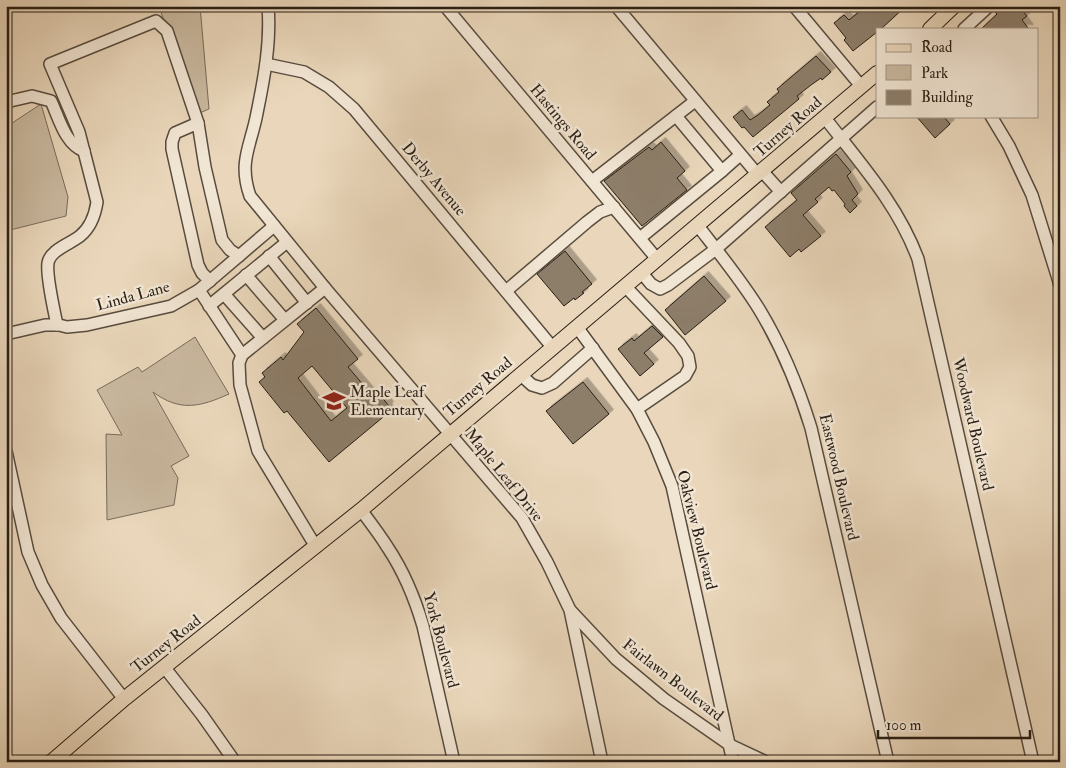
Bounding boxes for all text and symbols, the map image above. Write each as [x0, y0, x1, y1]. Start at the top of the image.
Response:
legend [876, 28, 1038, 118]
text: Road [921, 38, 953, 57]
text: Park [921, 64, 948, 83]
street label: Hastings Road [525, 80, 601, 164]
text: Building [921, 88, 973, 107]
street label: Turney Road [750, 92, 826, 162]
street label: Derby Avenue [397, 138, 471, 220]
street label: Linda Lane [94, 277, 172, 315]
street label: Turney Road [440, 353, 516, 421]
street label: Woodward Boulevard [948, 355, 998, 493]
place label: Maple Leaf Elementary [350, 382, 427, 420]
school or university icon: Maple Leaf Elementary [321, 388, 347, 414]
street label: Eastwood Boulevard [815, 412, 863, 542]
street label: Maple Leaf Drive [460, 424, 548, 526]
street label: Oakview Boulevard [672, 468, 722, 592]
street label: York Boulevard [419, 590, 463, 690]
street label: Turney Road [127, 610, 205, 678]
street label: Fairlawn Boulevard [619, 634, 728, 726]
scale bar [878, 708, 1031, 740]
text: 100 m [886, 716, 922, 735]

